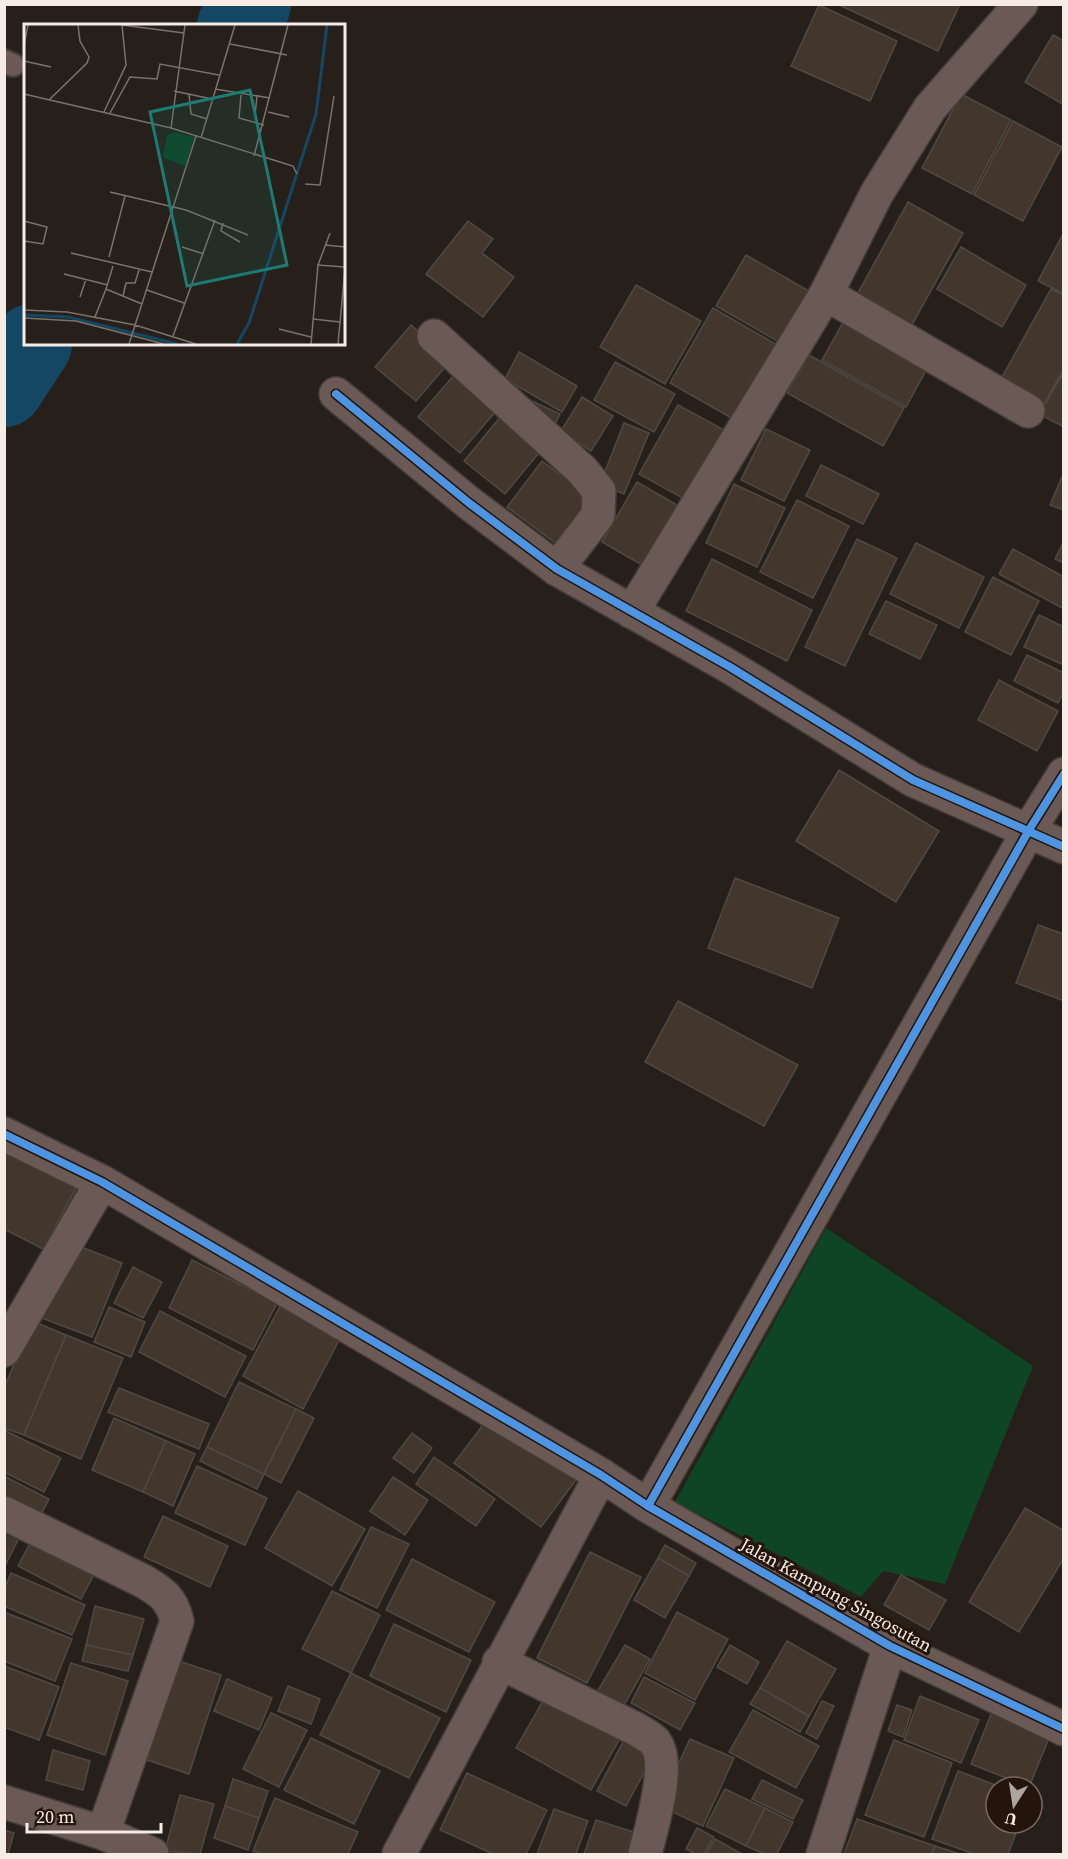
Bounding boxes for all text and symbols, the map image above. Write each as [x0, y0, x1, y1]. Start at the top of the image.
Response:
inset map [24, 24, 345, 345]
street label: Jalan Kampung Singosutan [735, 1531, 937, 1658]
north arrow [984, 1775, 1044, 1835]
scale bar [27, 1796, 160, 1834]
text: 20 m [36, 1804, 74, 1829]
text: U [1003, 1808, 1019, 1832]

